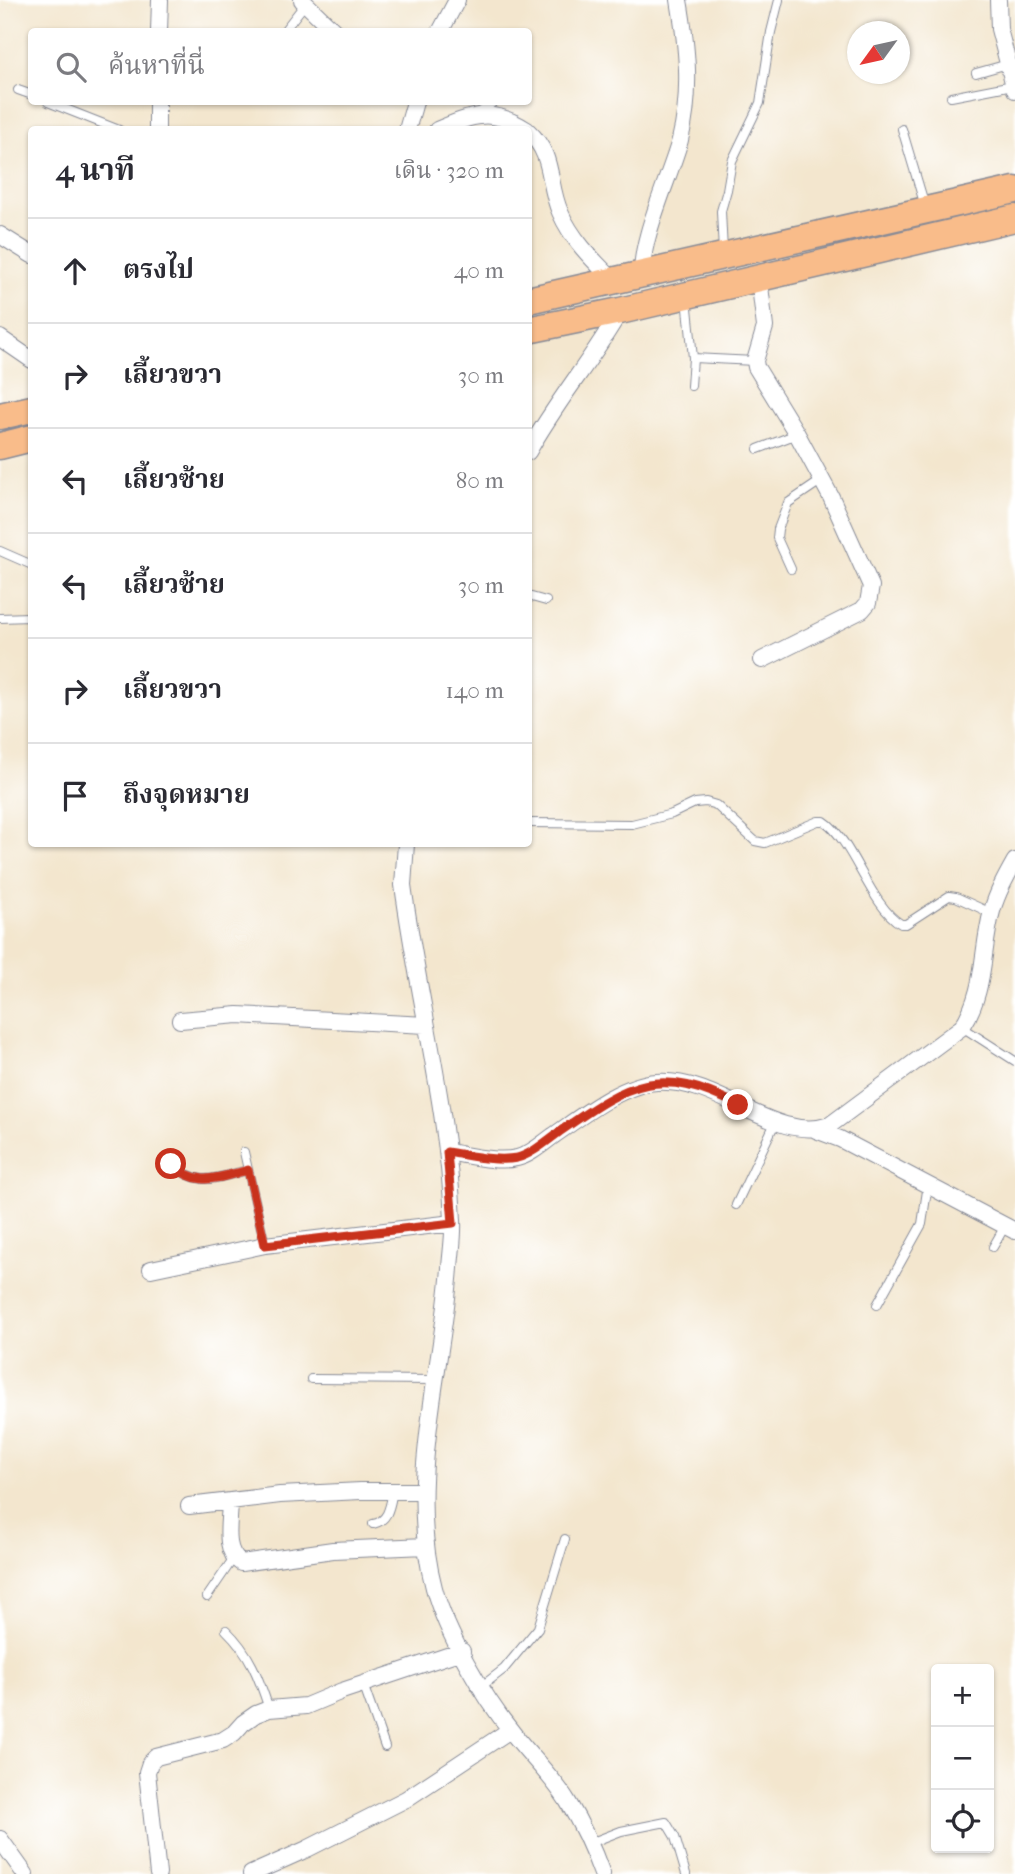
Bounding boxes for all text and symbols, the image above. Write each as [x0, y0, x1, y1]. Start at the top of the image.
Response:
north arrow [847, 21, 910, 84]
search box [28, 28, 532, 105]
icon: search [52, 48, 90, 86]
text: ค้นหาที่นี่ [108, 50, 205, 81]
text: 4 นาที [56, 153, 135, 188]
text: เดิน · 320 m [394, 157, 504, 184]
icon: ahead [56, 252, 94, 290]
text: ตรงไป [123, 254, 194, 285]
text: 40 m [454, 257, 504, 284]
icon: right [56, 357, 94, 395]
text: เลี้ยวขวา [123, 359, 222, 390]
text: 30 m [458, 362, 504, 389]
icon: left [56, 462, 94, 500]
text: เลี้ยวซ้าย [123, 464, 225, 495]
text: 80 m [456, 467, 504, 494]
icon: left [56, 567, 94, 605]
text: เลี้ยวซ้าย [123, 569, 225, 600]
text: 30 m [458, 572, 504, 599]
icon: right [56, 672, 94, 710]
text: เลี้ยวขวา [123, 674, 222, 705]
text: 140 m [445, 677, 504, 704]
icon: arrive [56, 777, 94, 815]
text: ถึงจุดหมาย [123, 779, 250, 810]
route end [722, 1089, 753, 1120]
route start [155, 1148, 186, 1179]
map controls [931, 1664, 994, 1853]
button: + [931, 1664, 994, 1727]
button: − [931, 1727, 994, 1790]
button: locate [931, 1790, 994, 1853]

